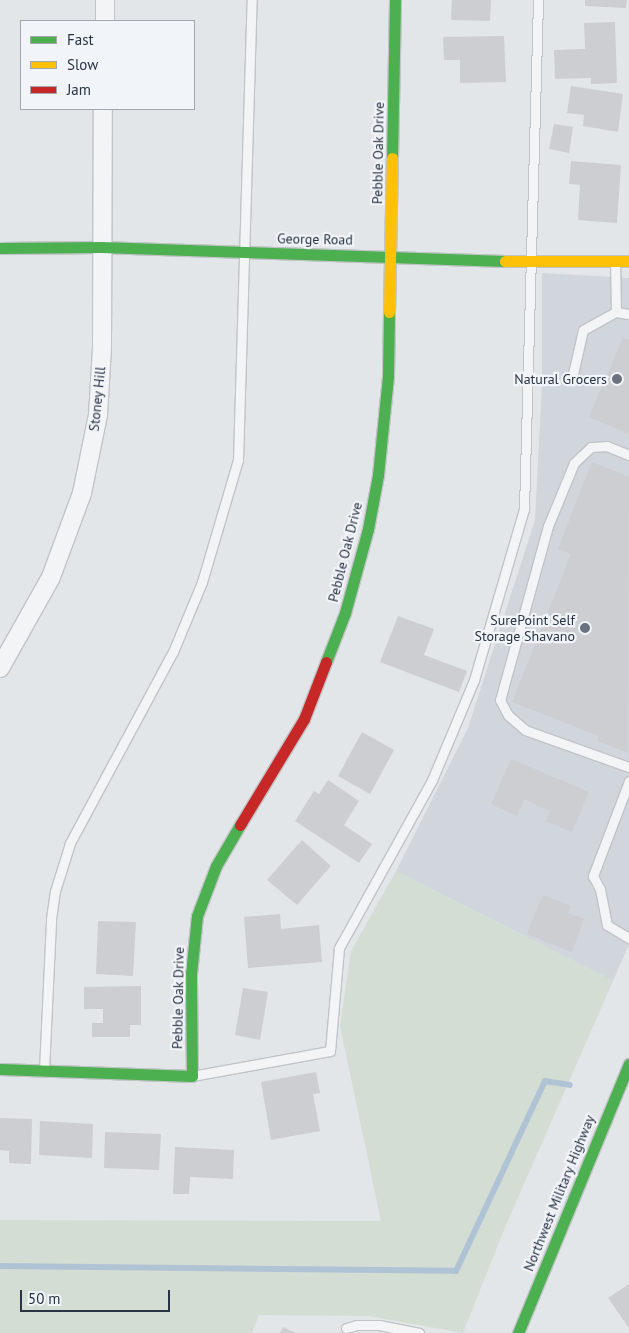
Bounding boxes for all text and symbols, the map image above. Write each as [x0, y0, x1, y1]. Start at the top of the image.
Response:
legend [20, 20, 195, 110]
text: Fast [67, 30, 94, 49]
text: Slow [67, 55, 98, 74]
text: Jam [67, 80, 91, 99]
street label: Pebble Oak Drive [369, 101, 387, 205]
street label: George Road [277, 230, 353, 248]
street label: Stoney Hill [85, 366, 109, 432]
place label: Natural Grocers [514, 371, 607, 387]
marker: Natural Grocers [611, 373, 623, 385]
street label: Pebble Oak Drive [324, 500, 366, 604]
place label: SurePoint Self Storage Shavano [475, 612, 575, 644]
marker: SurePoint Self Storage Shavano [579, 622, 591, 634]
street label: Pebble Oak Drive [169, 946, 187, 1050]
street label: Northwest Military Highway [520, 1112, 598, 1274]
scale bar [22, 1280, 172, 1312]
text: 50 m [28, 1289, 61, 1308]

